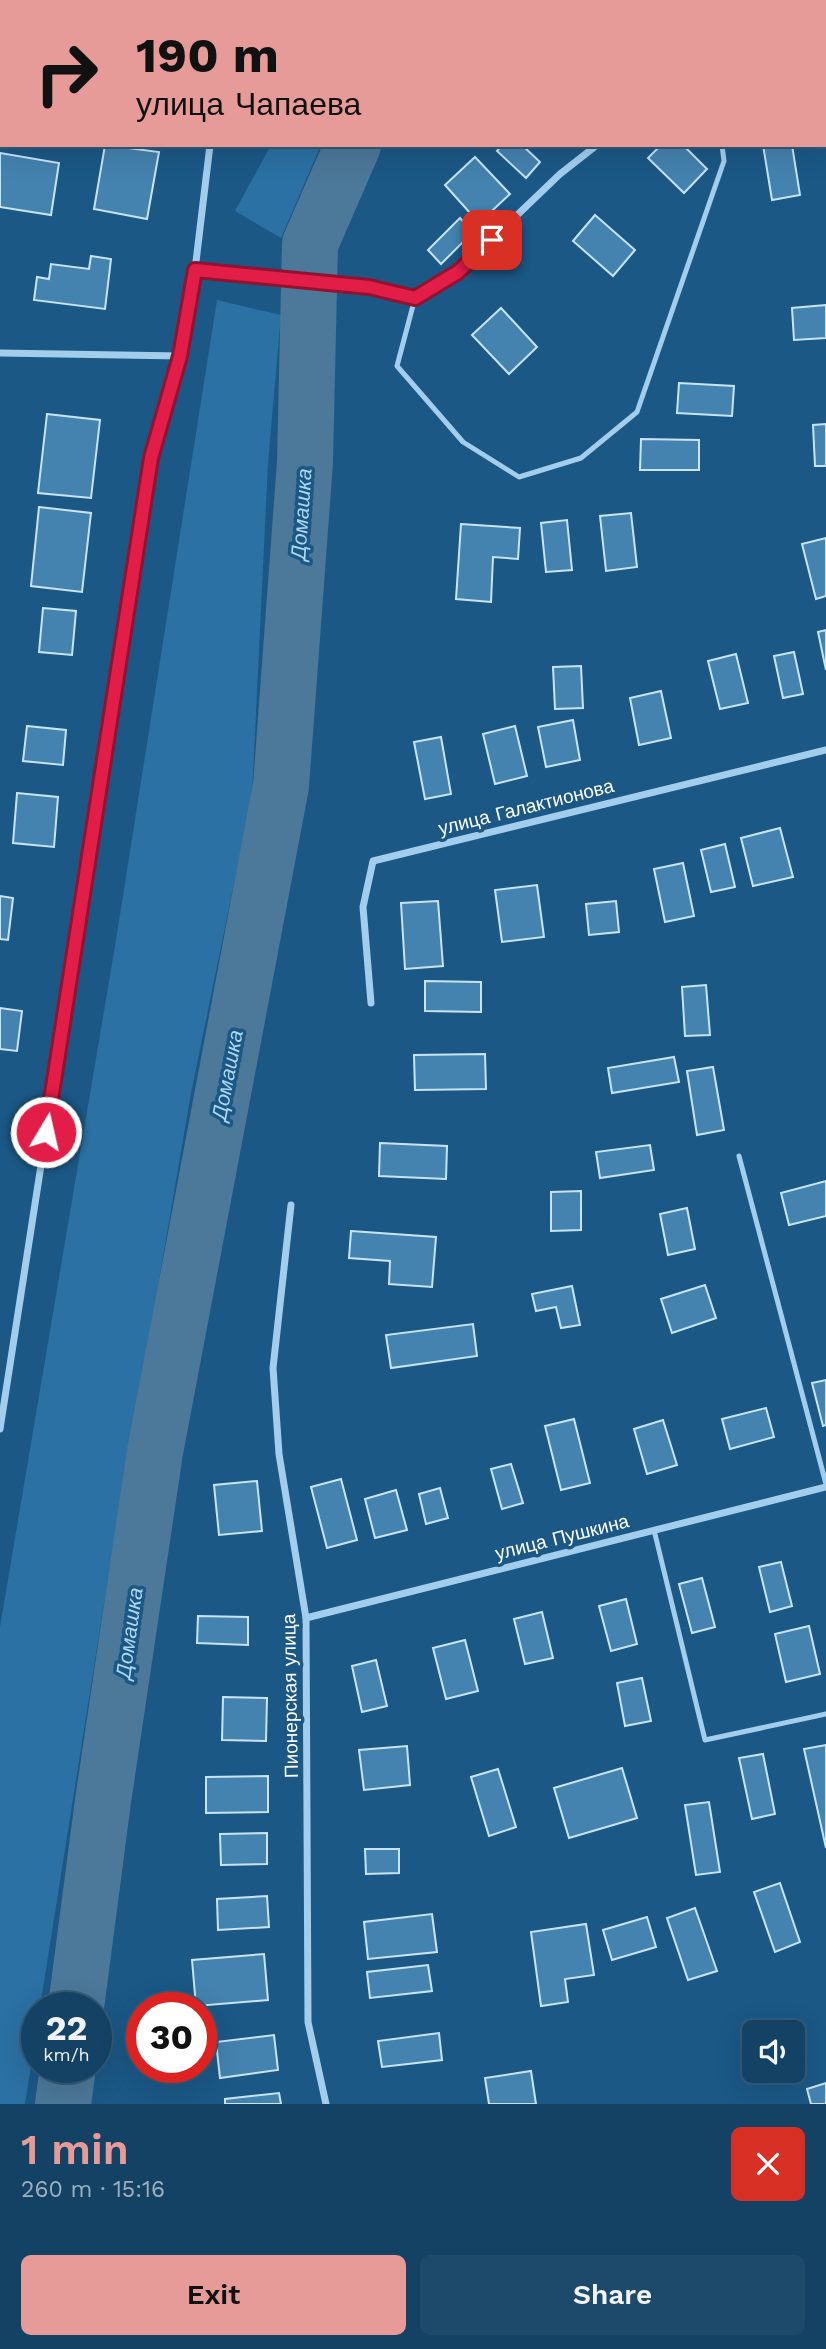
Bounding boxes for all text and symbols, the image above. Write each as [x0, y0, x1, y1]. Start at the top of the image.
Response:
text: 190 m [136, 26, 279, 84]
icon: right [21, 28, 112, 119]
text: улица Чапаева [136, 85, 361, 123]
pin [462, 210, 522, 270]
icon: arrive [473, 221, 511, 259]
water label: Домашка [285, 467, 317, 563]
street label: улица Галактионова [436, 774, 617, 840]
water label: Домашка [206, 1028, 248, 1124]
position arrow [9, 1095, 83, 1169]
street label: улица Пушкина [493, 1509, 632, 1565]
water label: Домашка [110, 1586, 148, 1682]
street label: Пионерская улица [277, 1613, 303, 1778]
speed limit sign: 30 [126, 1992, 217, 2083]
text: 22 [46, 2007, 87, 2049]
map controls [742, 2020, 805, 2083]
button: sound [742, 2020, 805, 2083]
text: km/h [43, 2044, 90, 2065]
text: 1 min [21, 2125, 129, 2174]
button: close [731, 2127, 805, 2201]
text: 260 m · 15:16 [21, 2176, 165, 2203]
button: Exit [21, 2255, 406, 2335]
button: Share [420, 2255, 805, 2335]

